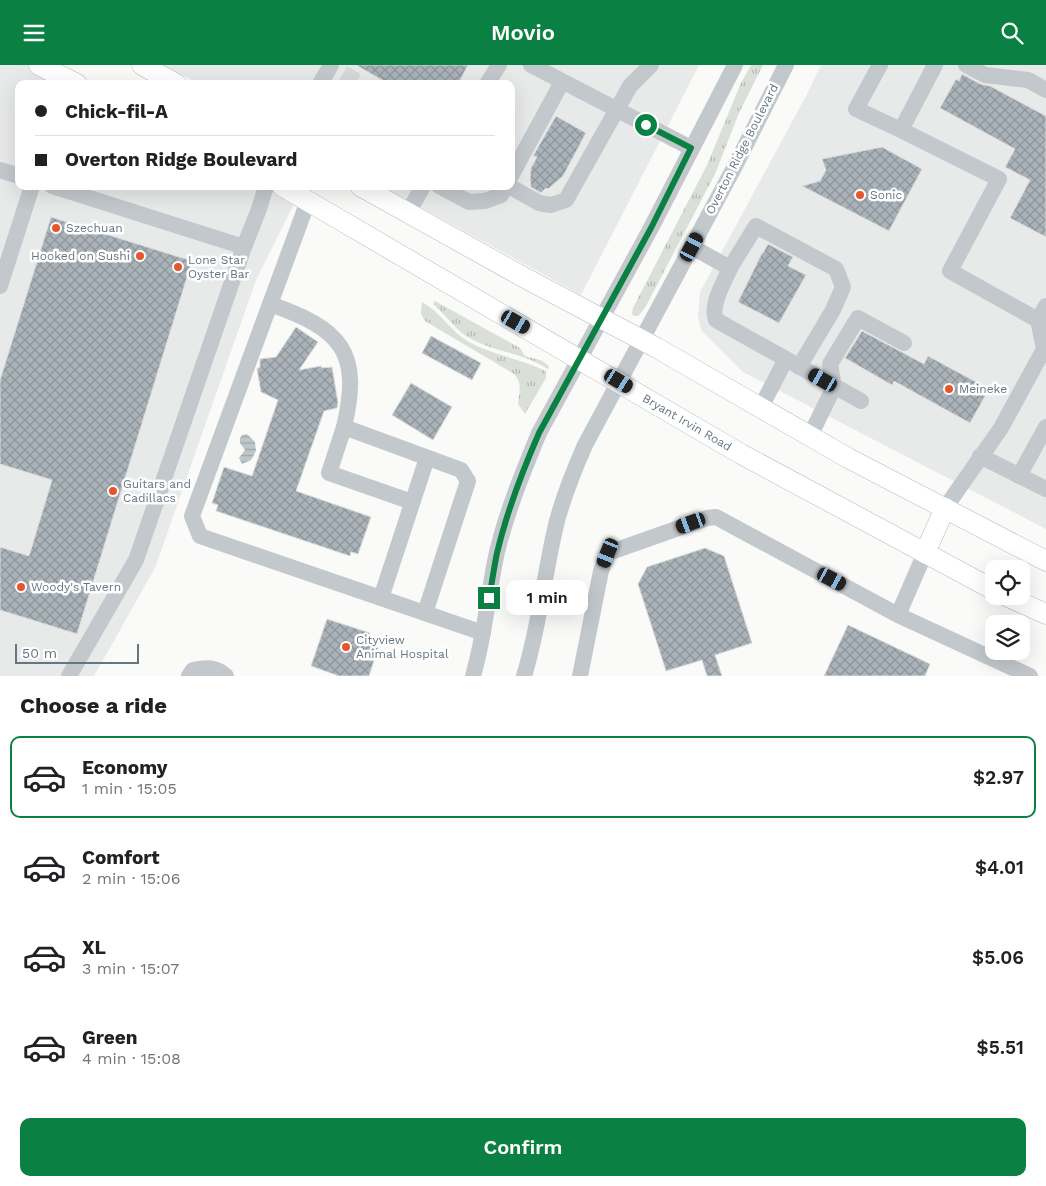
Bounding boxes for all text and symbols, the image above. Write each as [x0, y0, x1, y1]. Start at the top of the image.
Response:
icon: menu [20, 19, 48, 47]
icon: search [998, 19, 1026, 47]
text: Movio [491, 20, 555, 45]
street label: Overton Ridge Boulevard [703, 81, 781, 217]
text: Chick-fil-A [65, 100, 168, 123]
route start [635, 114, 657, 136]
text: Overton Ridge Boulevard [65, 148, 297, 171]
place label: Sonic [870, 188, 903, 202]
marker: Sonic [854, 189, 866, 201]
place label: Szechuan [66, 221, 123, 235]
marker: Szechuan [50, 222, 62, 234]
car [678, 230, 705, 264]
place label: Hooked on Sushi [31, 249, 130, 263]
marker: Hooked on Sushi [134, 250, 146, 262]
place label: Lone Star Oyster Bar [188, 253, 250, 281]
marker: Lone Star Oyster Bar [172, 261, 184, 273]
car [499, 308, 532, 336]
car [806, 366, 839, 394]
car [602, 367, 635, 395]
place label: Meineke [959, 382, 1007, 396]
marker: Meineke [943, 383, 955, 395]
street label: Bryant Irvin Road [640, 391, 734, 454]
place label: Guitars and Cadillacs [123, 477, 191, 505]
marker: Guitars and Cadillacs [107, 485, 119, 497]
car [674, 511, 707, 535]
car [595, 536, 620, 570]
map controls [985, 560, 1030, 660]
button: locate [985, 560, 1030, 605]
car [815, 565, 848, 593]
place label: Woody's Tavern [31, 580, 121, 594]
marker: Woody's Tavern [15, 581, 27, 593]
callout: 1 min [506, 581, 589, 615]
route end [478, 587, 500, 609]
text: 1 min [526, 588, 568, 607]
button: layers [985, 615, 1030, 660]
place label: Cityview Animal Hospital [356, 633, 449, 661]
scale bar [15, 641, 139, 664]
marker: Cityview Animal Hospital [340, 641, 352, 653]
text: 50 m [22, 645, 57, 661]
text: Choose a ride [20, 693, 167, 718]
icon: car [22, 755, 67, 800]
text: Economy [82, 756, 167, 779]
text: $2.97 [973, 766, 1024, 789]
text: 1 min · 15:05 [82, 779, 177, 798]
icon: car [22, 845, 67, 890]
text: Comfort [82, 846, 160, 869]
text: $4.01 [975, 856, 1024, 879]
text: 2 min · 15:06 [82, 869, 180, 888]
icon: car [22, 935, 67, 980]
text: XL [82, 936, 106, 959]
text: $5.06 [972, 946, 1024, 969]
text: 3 min · 15:07 [82, 959, 179, 978]
icon: car [22, 1025, 67, 1070]
text: Green [82, 1026, 138, 1049]
text: $5.51 [977, 1036, 1024, 1059]
text: 4 min · 15:08 [82, 1049, 181, 1068]
button: Confirm [20, 1118, 1026, 1176]

